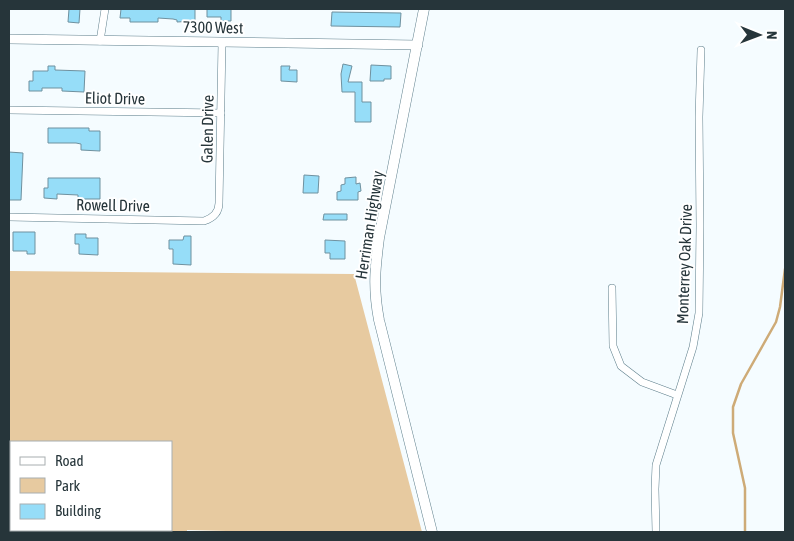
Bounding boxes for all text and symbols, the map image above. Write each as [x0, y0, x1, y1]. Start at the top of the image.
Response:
north arrow [734, 10, 784, 60]
street label: 7300 West [182, 17, 244, 37]
text: N [764, 31, 780, 39]
street label: Eliot Drive [85, 88, 145, 108]
street label: Galen Drive [197, 95, 217, 163]
street label: Herriman Highway [352, 169, 388, 281]
street label: Rowell Drive [76, 195, 150, 215]
street label: Monterrey Oak Drive [673, 204, 696, 324]
legend [10, 441, 172, 531]
text: Road [55, 452, 84, 469]
text: Park [55, 477, 80, 494]
text: Building [55, 502, 101, 519]

